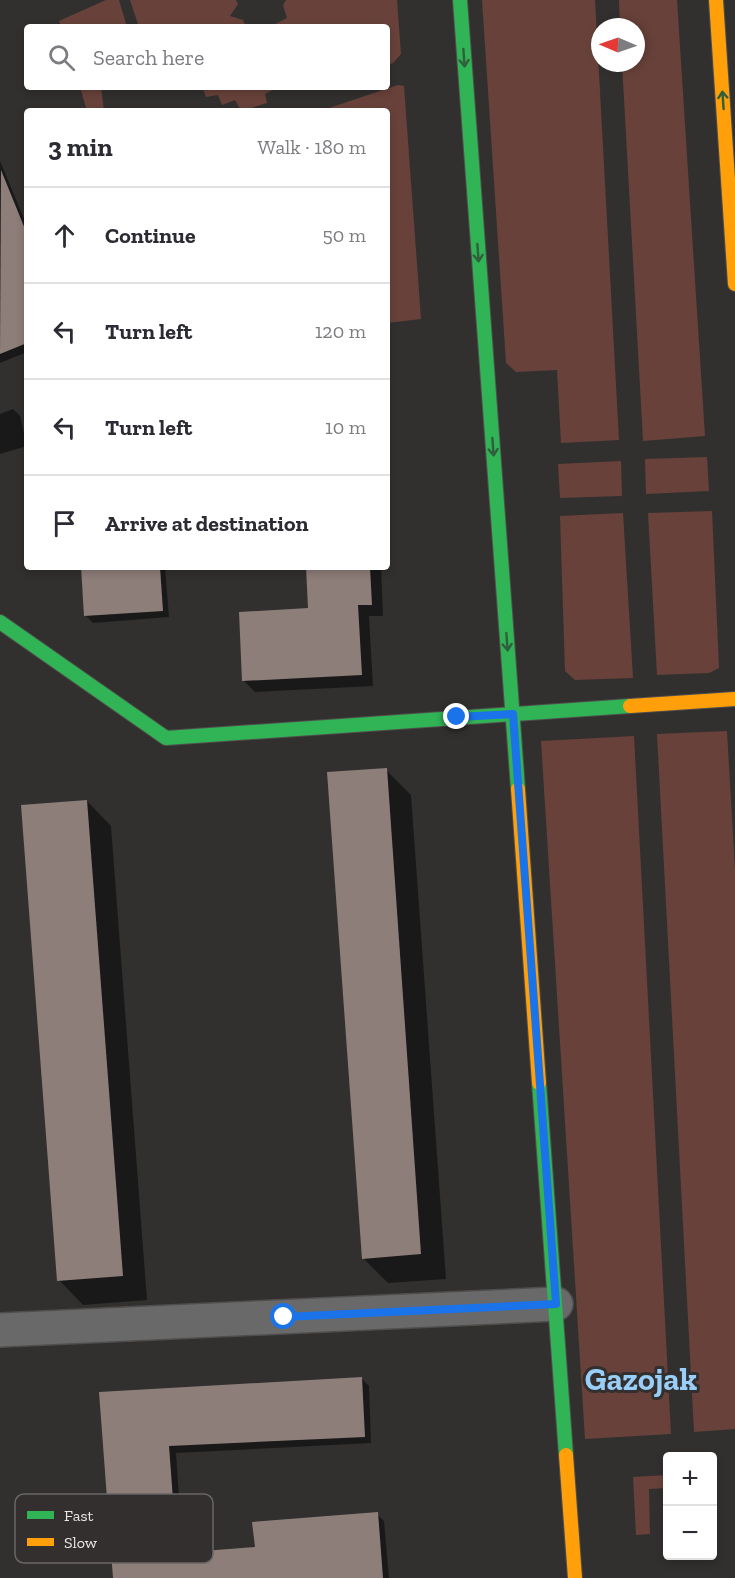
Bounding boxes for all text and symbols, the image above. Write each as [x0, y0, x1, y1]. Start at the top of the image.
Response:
north arrow [591, 18, 645, 72]
search box [24, 24, 390, 90]
icon: search [45, 41, 78, 74]
text: Search here [93, 44, 204, 71]
one-way arrow [459, 48, 470, 68]
one-way arrow [717, 91, 728, 111]
text: 3 min [48, 131, 113, 163]
text: Walk · 180 m [258, 135, 366, 159]
icon: ahead [48, 219, 81, 252]
text: Continue [105, 222, 196, 249]
text: 50 m [322, 223, 366, 247]
one-way arrow [473, 242, 484, 262]
icon: left [48, 315, 81, 348]
text: Turn left [105, 318, 192, 345]
text: 120 m [315, 319, 366, 343]
icon: left [48, 411, 81, 444]
text: Turn left [105, 414, 192, 441]
text: 10 m [325, 415, 366, 439]
one-way arrow [488, 437, 499, 457]
icon: arrive [48, 507, 81, 540]
text: Arrive at destination [105, 510, 308, 537]
one-way arrow [502, 631, 513, 651]
route end [443, 703, 469, 729]
route start [270, 1303, 296, 1329]
district label: Gazojak [585, 1360, 697, 1398]
map controls [663, 1452, 717, 1560]
button: + [663, 1452, 717, 1506]
legend [15, 1494, 213, 1563]
text: Fast [64, 1506, 93, 1525]
button: − [663, 1506, 717, 1560]
text: Slow [64, 1533, 98, 1552]

